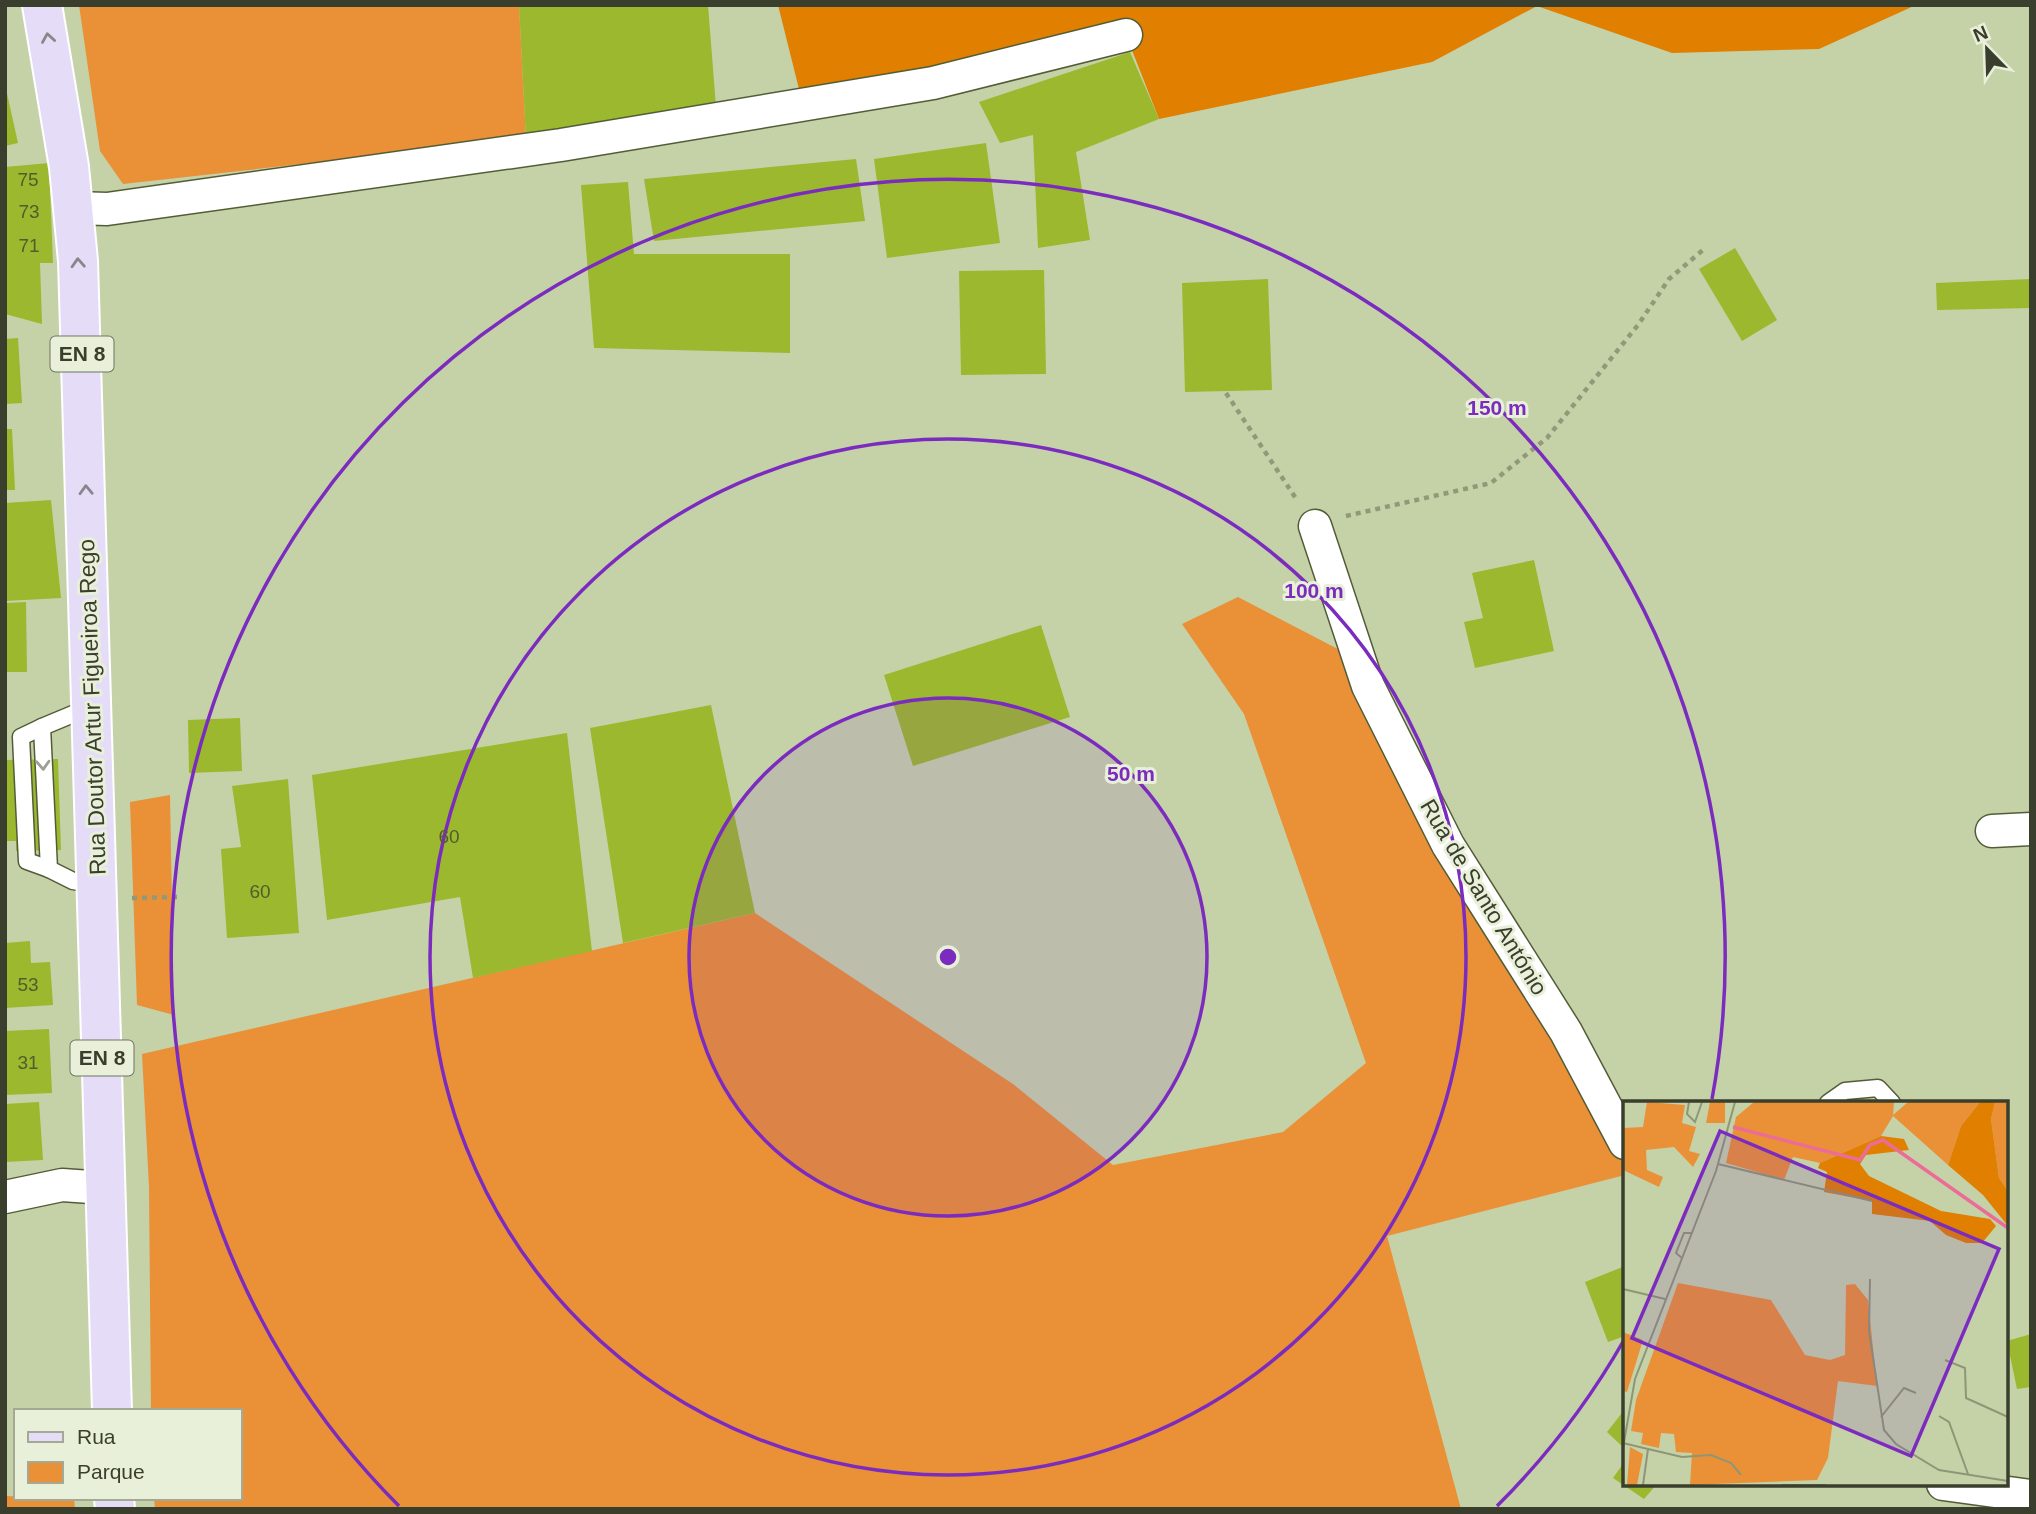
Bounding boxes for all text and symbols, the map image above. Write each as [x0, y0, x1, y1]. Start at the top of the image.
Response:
north arrow [1952, 14, 2022, 84]
text: N [1970, 21, 1991, 46]
one-way arrow [41, 32, 56, 44]
house number: 75 [17, 169, 39, 190]
house number: 73 [18, 201, 40, 222]
house number: 71 [18, 235, 40, 256]
one-way arrow [71, 257, 86, 268]
road number: EN 8 [50, 336, 114, 372]
text: 150 m [1467, 396, 1527, 419]
one-way arrow [78, 485, 94, 495]
street label: Rua Doutor Artur Figueiroa Rego [73, 539, 111, 875]
text: 100 m [1284, 579, 1344, 602]
one-way arrow [36, 759, 51, 770]
text: 50 m [1107, 762, 1155, 785]
street label: Rua de Santo António [1415, 794, 1553, 1000]
house number: 60 [438, 826, 460, 847]
house number: 60 [249, 881, 271, 902]
centre of rings [936, 945, 960, 969]
house number: 53 [17, 974, 39, 995]
road number: EN 8 [70, 1040, 134, 1076]
house number: 31 [17, 1052, 39, 1073]
inset map [1623, 1101, 2008, 1486]
legend [14, 1409, 242, 1500]
text: Rua [77, 1425, 116, 1448]
text: Parque [77, 1460, 145, 1483]

